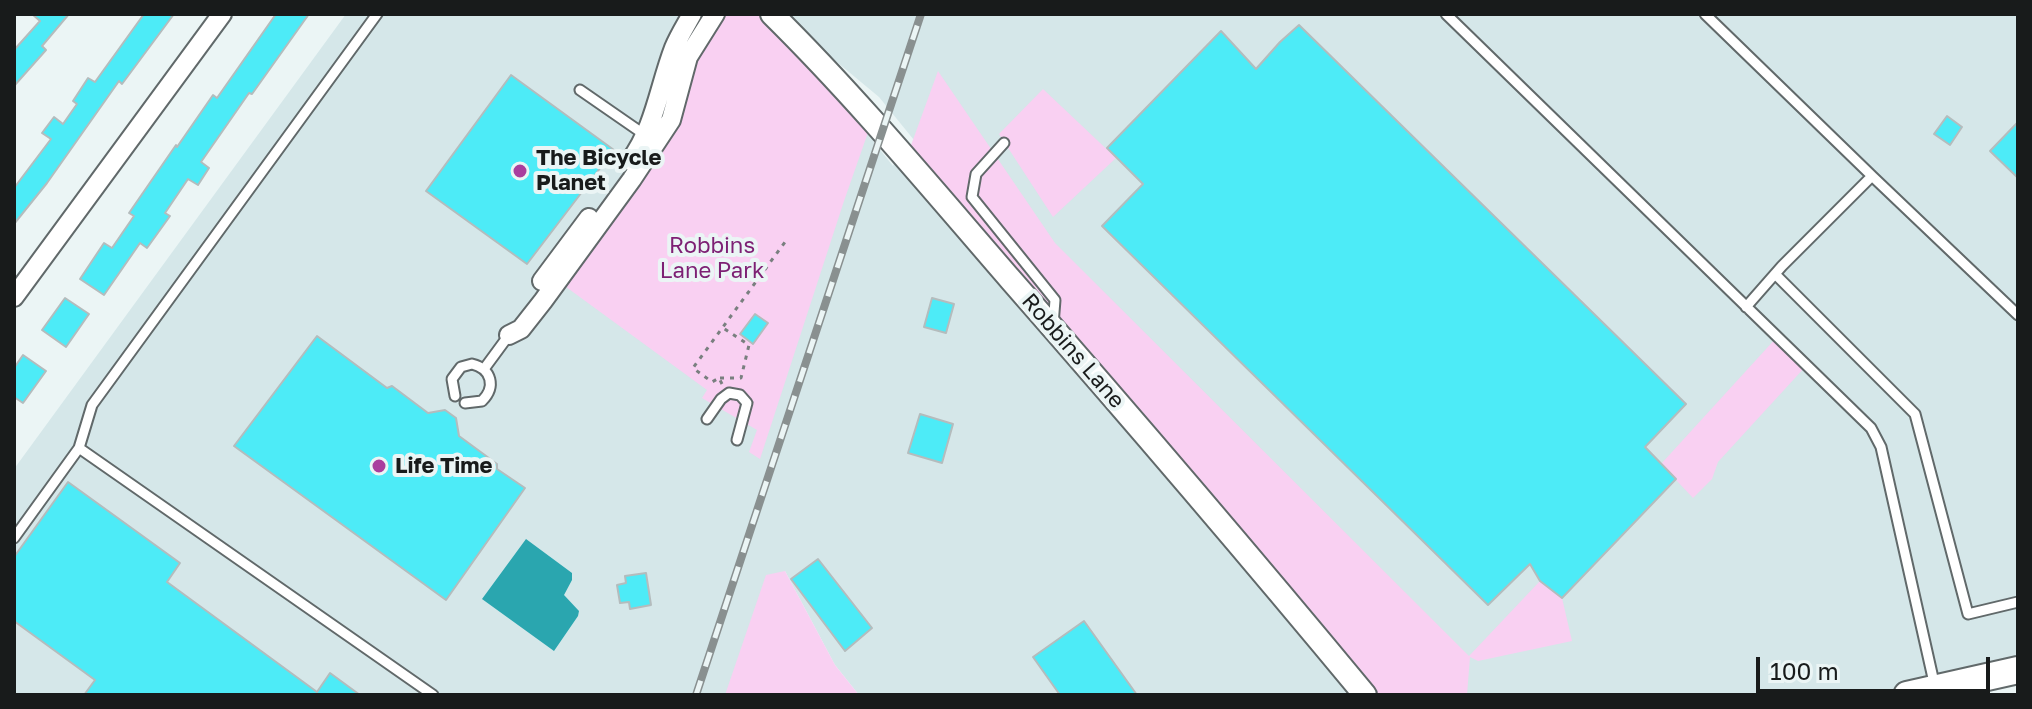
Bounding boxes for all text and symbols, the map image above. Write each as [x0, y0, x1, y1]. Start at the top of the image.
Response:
place label: The Bicycle Planet [536, 145, 662, 196]
marker: The Bicycle Planet [511, 162, 529, 180]
park label: Robbins Lane Park [660, 233, 764, 284]
street label: Robbins Lane [1016, 288, 1130, 414]
place label: Life Time [395, 453, 493, 479]
marker: Life Time [370, 457, 388, 475]
scale bar [1760, 641, 1994, 691]
text: 100 m [1770, 656, 1839, 685]

